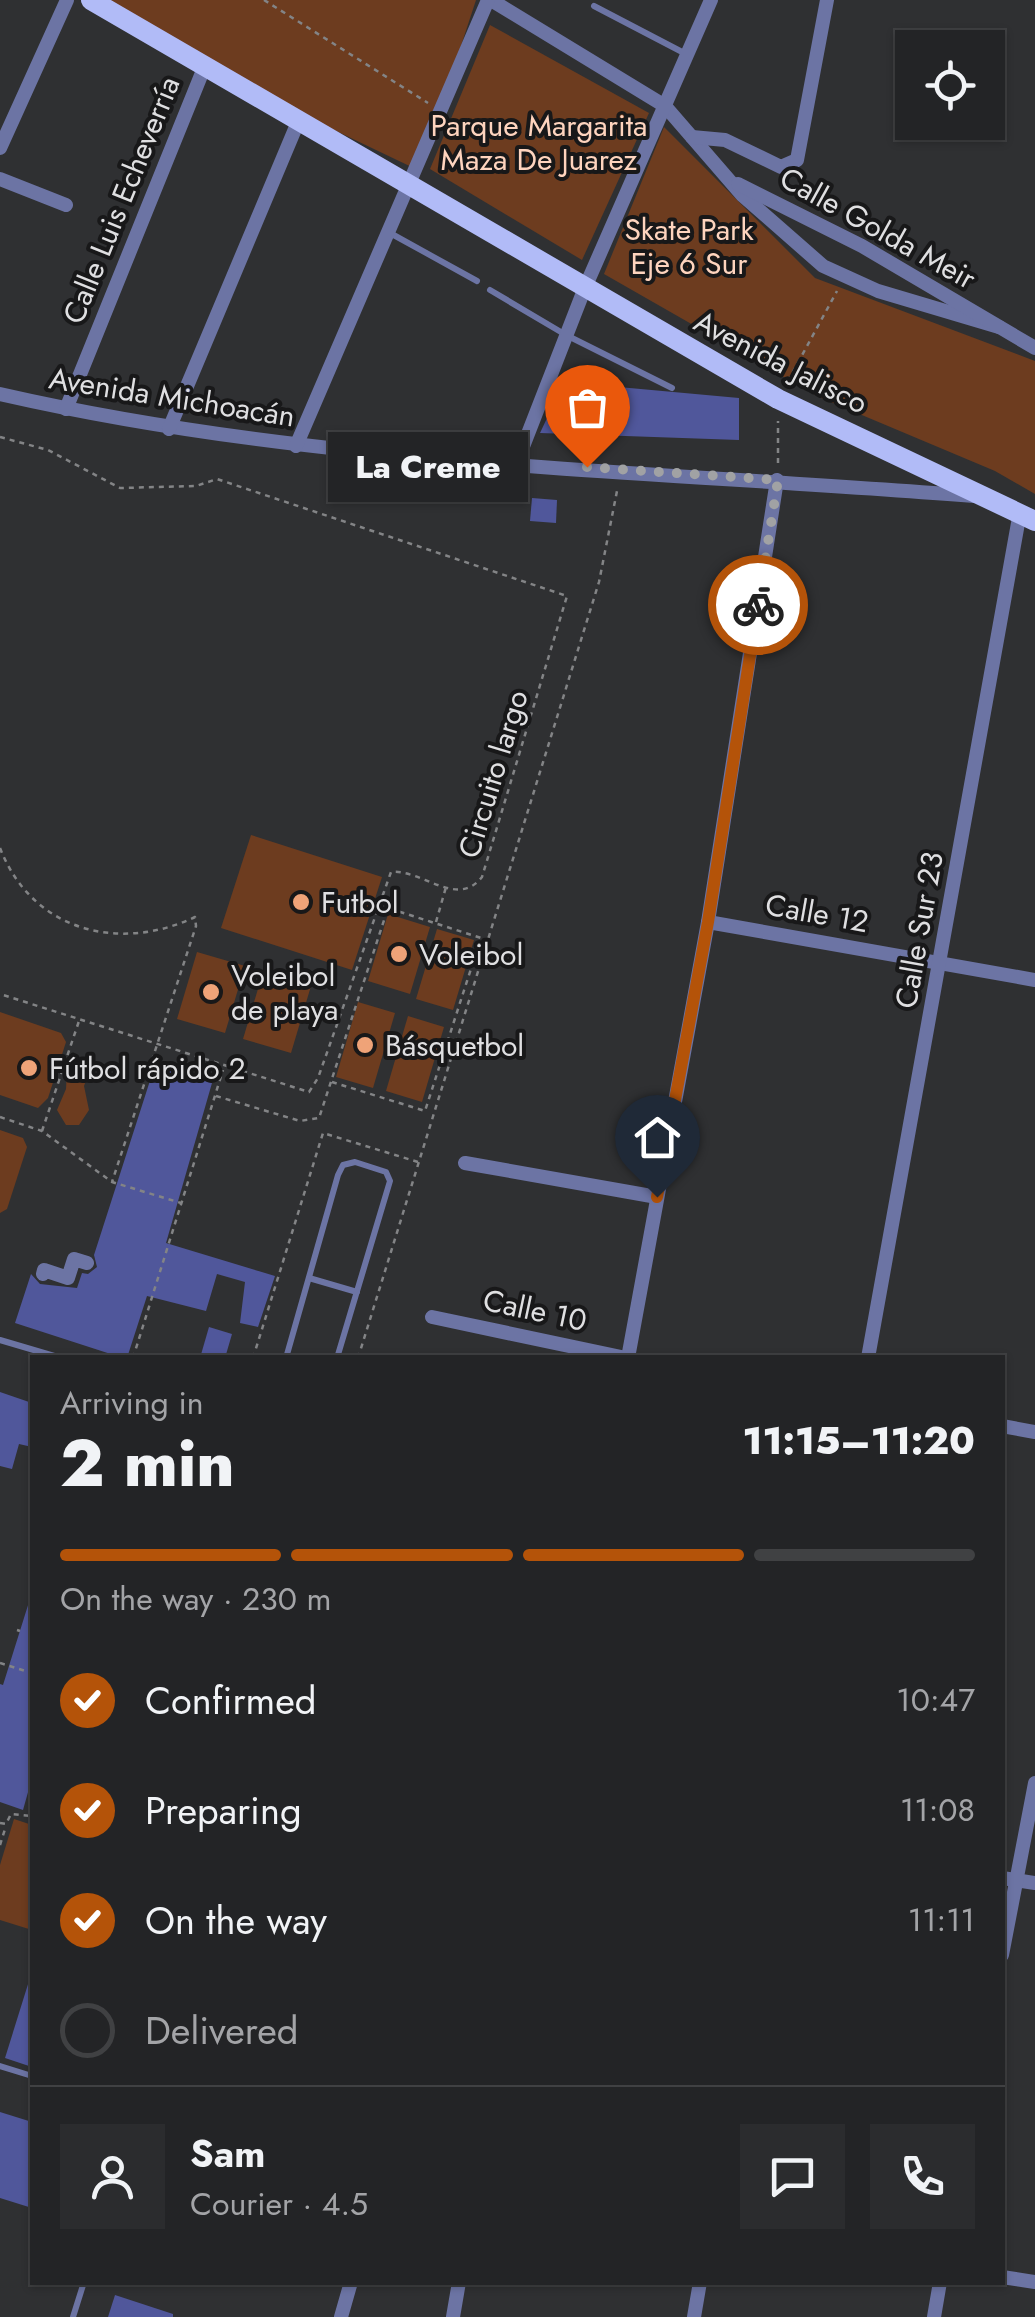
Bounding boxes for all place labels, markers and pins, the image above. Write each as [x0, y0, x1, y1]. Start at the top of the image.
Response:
pin [545, 365, 630, 468]
callout: La Creme [327, 432, 527, 502]
place label: Futbol [321, 881, 399, 924]
marker: Futbol [290, 891, 312, 913]
place label: Voleibol [419, 933, 523, 976]
marker: Voleibol [388, 943, 410, 965]
place label: Voleibol de playa [231, 954, 338, 1031]
marker: Voleibol de playa [200, 981, 222, 1003]
place label: Básquetbol [385, 1024, 524, 1067]
marker: Básquetbol [354, 1034, 376, 1056]
place label: Fútbol rápido 2 [49, 1047, 246, 1090]
marker: Fútbol rápido 2 [18, 1057, 40, 1079]
pin [615, 1095, 700, 1198]

